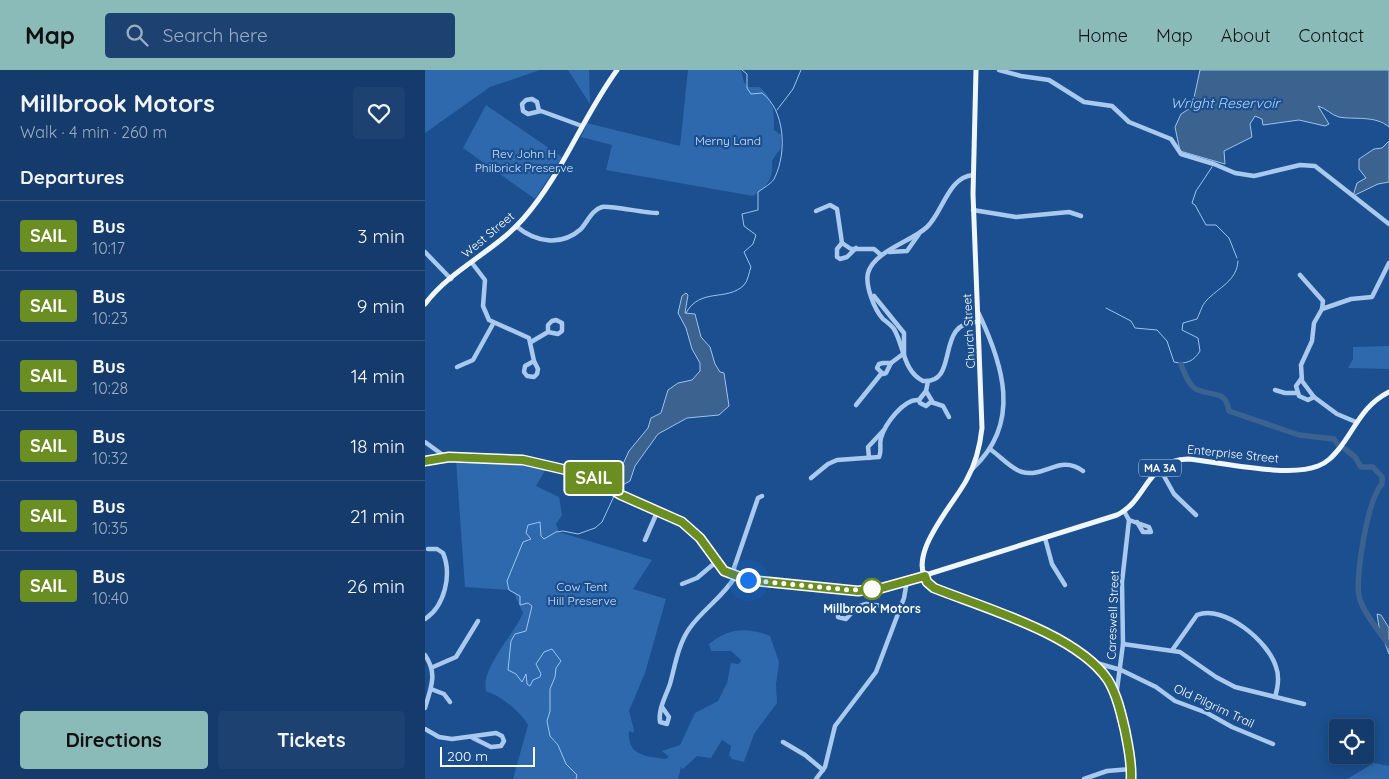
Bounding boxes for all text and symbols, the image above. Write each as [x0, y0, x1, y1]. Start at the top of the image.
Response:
search box [105, 13, 455, 58]
text: Map [25, 20, 75, 50]
icon: search [123, 21, 151, 49]
text: Search here [163, 23, 268, 47]
text: Home [1078, 24, 1128, 47]
text: Map [1156, 24, 1193, 47]
text: About [1221, 24, 1271, 47]
text: Contact [1299, 24, 1364, 47]
button: heart [353, 87, 405, 139]
text: Millbrook Motors [20, 88, 215, 118]
water label: Wright Reservoir [1170, 94, 1281, 112]
text: Walk · 4 min · 260 m [20, 122, 167, 142]
park label: Merny Land [695, 133, 761, 148]
park label: Rev John H Philbrick Preserve [475, 146, 574, 175]
text: Departures [20, 165, 124, 189]
street label: West Street [458, 208, 517, 261]
text: Bus [92, 214, 125, 238]
text: SAIL [30, 224, 67, 247]
text: 3 min [357, 224, 405, 248]
text: 10:17 [92, 238, 125, 258]
text: Bus [92, 284, 125, 308]
street label: Church Street [959, 293, 978, 369]
text: SAIL [30, 294, 67, 317]
text: 9 min [357, 294, 405, 318]
text: 10:23 [92, 308, 128, 328]
text: Bus [92, 354, 125, 378]
text: SAIL [30, 364, 67, 387]
text: 14 min [351, 364, 405, 388]
text: 10:28 [92, 378, 128, 398]
text: Bus [92, 424, 125, 448]
text: SAIL [30, 434, 67, 457]
text: 18 min [350, 434, 405, 458]
street label: Enterprise Street [1186, 441, 1280, 466]
text: 10:32 [92, 448, 128, 468]
road number: MA 3A [1139, 459, 1181, 476]
line badge: SAIL [559, 462, 629, 494]
text: SAIL [575, 466, 613, 489]
text: Bus [92, 494, 125, 518]
text: SAIL [30, 504, 67, 527]
text: 21 min [350, 504, 405, 528]
text: 10:35 [92, 518, 128, 538]
text: Bus [92, 564, 125, 588]
your location [736, 568, 761, 593]
street label: Careswell Street [1103, 570, 1122, 660]
text: SAIL [30, 574, 67, 597]
text: 26 min [347, 574, 405, 598]
marker: Millbrook Motors [861, 578, 883, 600]
park label: Cow Tent Hill Preserve [548, 579, 617, 608]
text: 10:40 [92, 588, 129, 608]
place label: Millbrook Motors [823, 601, 921, 616]
street label: Old Pilgrim Trail [1172, 680, 1257, 731]
button: Directions [20, 711, 208, 769]
button: Tickets [218, 711, 405, 769]
map controls [1329, 719, 1374, 764]
button: locate [1329, 719, 1374, 764]
scale bar [440, 744, 535, 767]
text: 200 m [447, 747, 488, 765]

